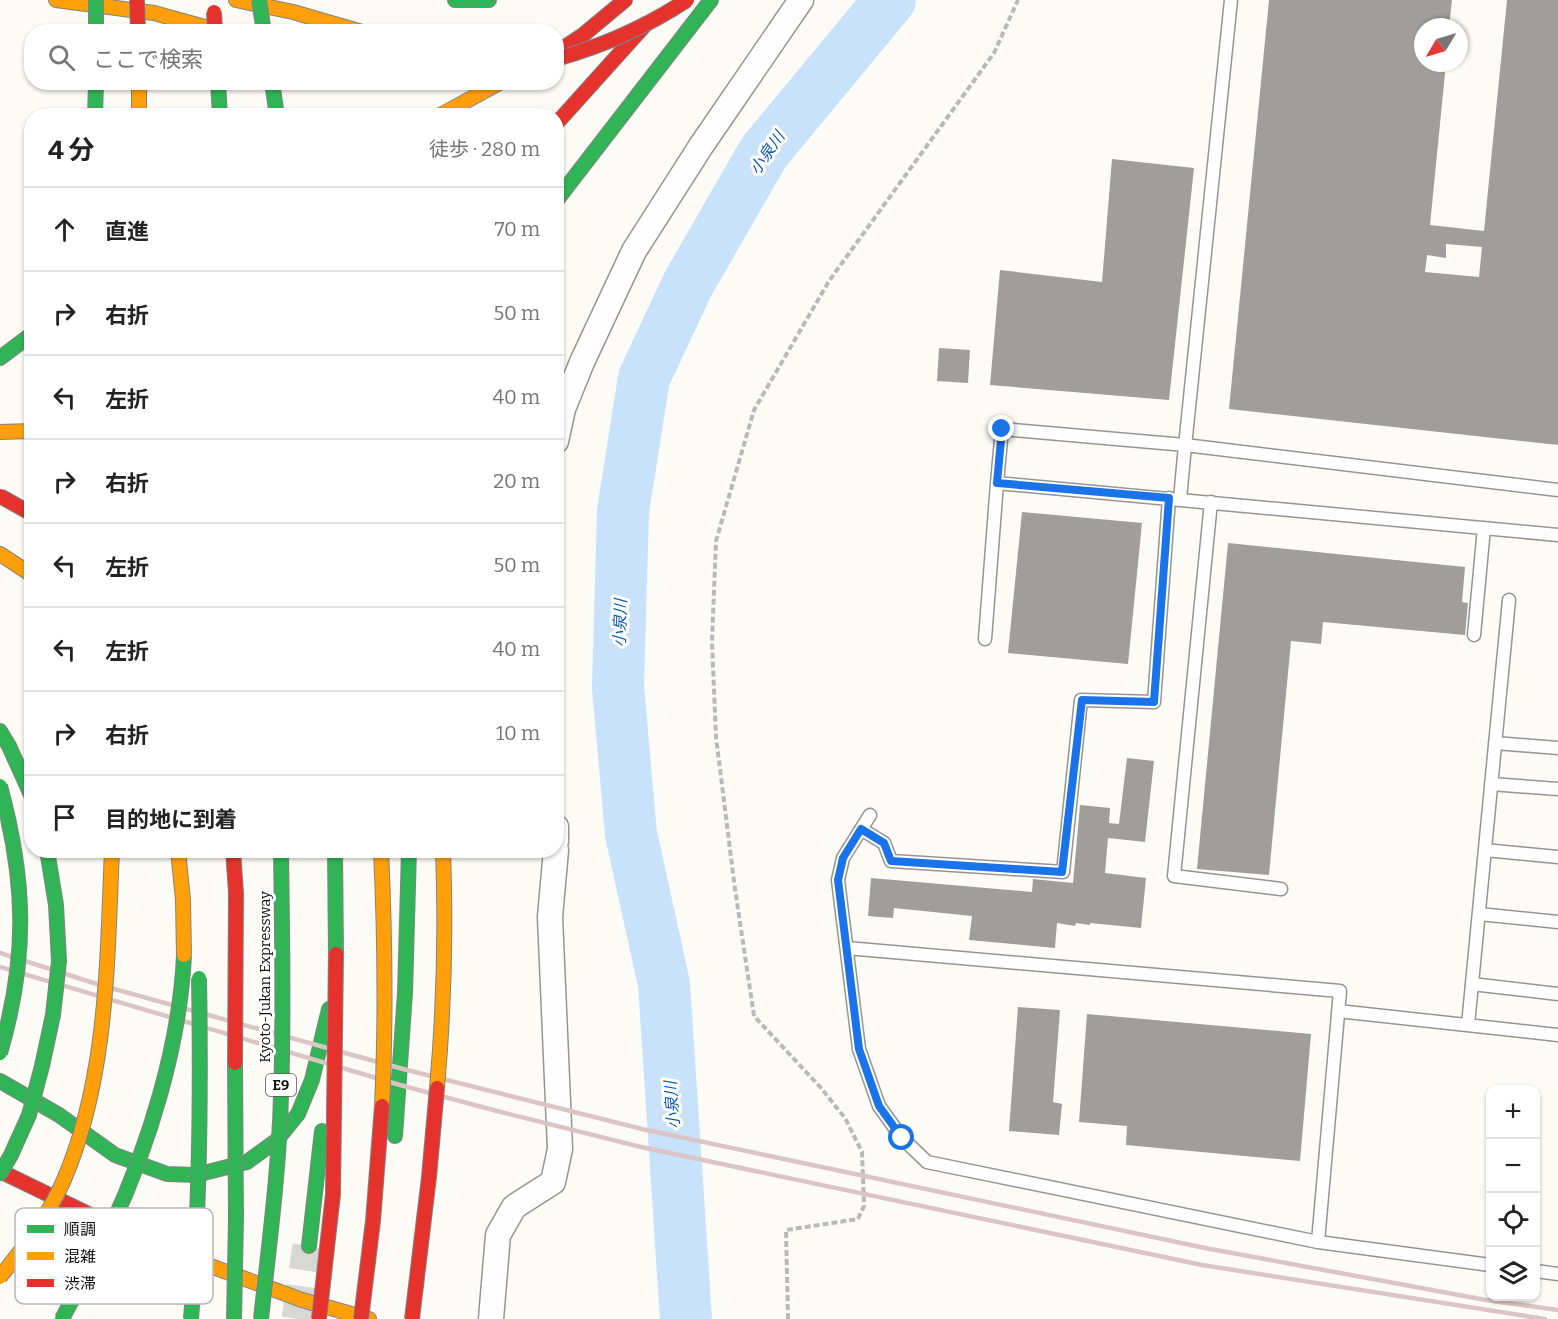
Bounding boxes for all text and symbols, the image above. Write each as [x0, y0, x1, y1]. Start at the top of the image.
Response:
north arrow [1414, 18, 1468, 72]
search box [24, 24, 564, 90]
icon: search [45, 41, 78, 74]
text: ここで検索 [93, 46, 203, 73]
water label: 小泉川 [745, 126, 790, 178]
text: 4 分 [48, 135, 95, 166]
text: 徒歩 · 280 m [429, 137, 540, 161]
icon: ahead [48, 213, 81, 246]
text: 70 m [494, 217, 540, 241]
text: 直進 [105, 218, 149, 245]
icon: right [48, 297, 81, 330]
text: 50 m [493, 301, 540, 325]
text: 右折 [105, 302, 149, 329]
icon: left [48, 381, 81, 414]
text: 40 m [492, 385, 540, 409]
text: 左折 [105, 386, 149, 413]
route end [988, 415, 1014, 441]
icon: right [48, 465, 81, 498]
text: 20 m [493, 469, 540, 493]
text: 右折 [105, 470, 149, 497]
icon: left [48, 549, 81, 582]
text: 50 m [493, 553, 540, 577]
text: 左折 [105, 554, 149, 581]
water label: 小泉川 [610, 597, 630, 647]
icon: left [48, 633, 81, 666]
text: 40 m [492, 637, 540, 661]
text: 左折 [105, 638, 149, 665]
icon: right [48, 717, 81, 750]
text: 10 m [496, 721, 540, 745]
text: 右折 [105, 722, 149, 749]
icon: arrive [48, 801, 81, 834]
text: 目的地に到着 [105, 806, 237, 833]
street label: Kyoto-Jukan Expressway [256, 891, 274, 1063]
road number: E9 [266, 1074, 296, 1096]
water label: 小泉川 [661, 1078, 683, 1130]
map controls [1486, 1085, 1540, 1301]
button: + [1486, 1085, 1540, 1139]
route start [888, 1124, 914, 1150]
button: − [1486, 1139, 1540, 1193]
button: locate [1486, 1193, 1540, 1247]
legend [15, 1208, 213, 1304]
text: 順調 [64, 1220, 96, 1239]
text: 混雑 [64, 1247, 96, 1266]
button: layers [1486, 1247, 1540, 1301]
text: 渋滞 [64, 1274, 96, 1293]

